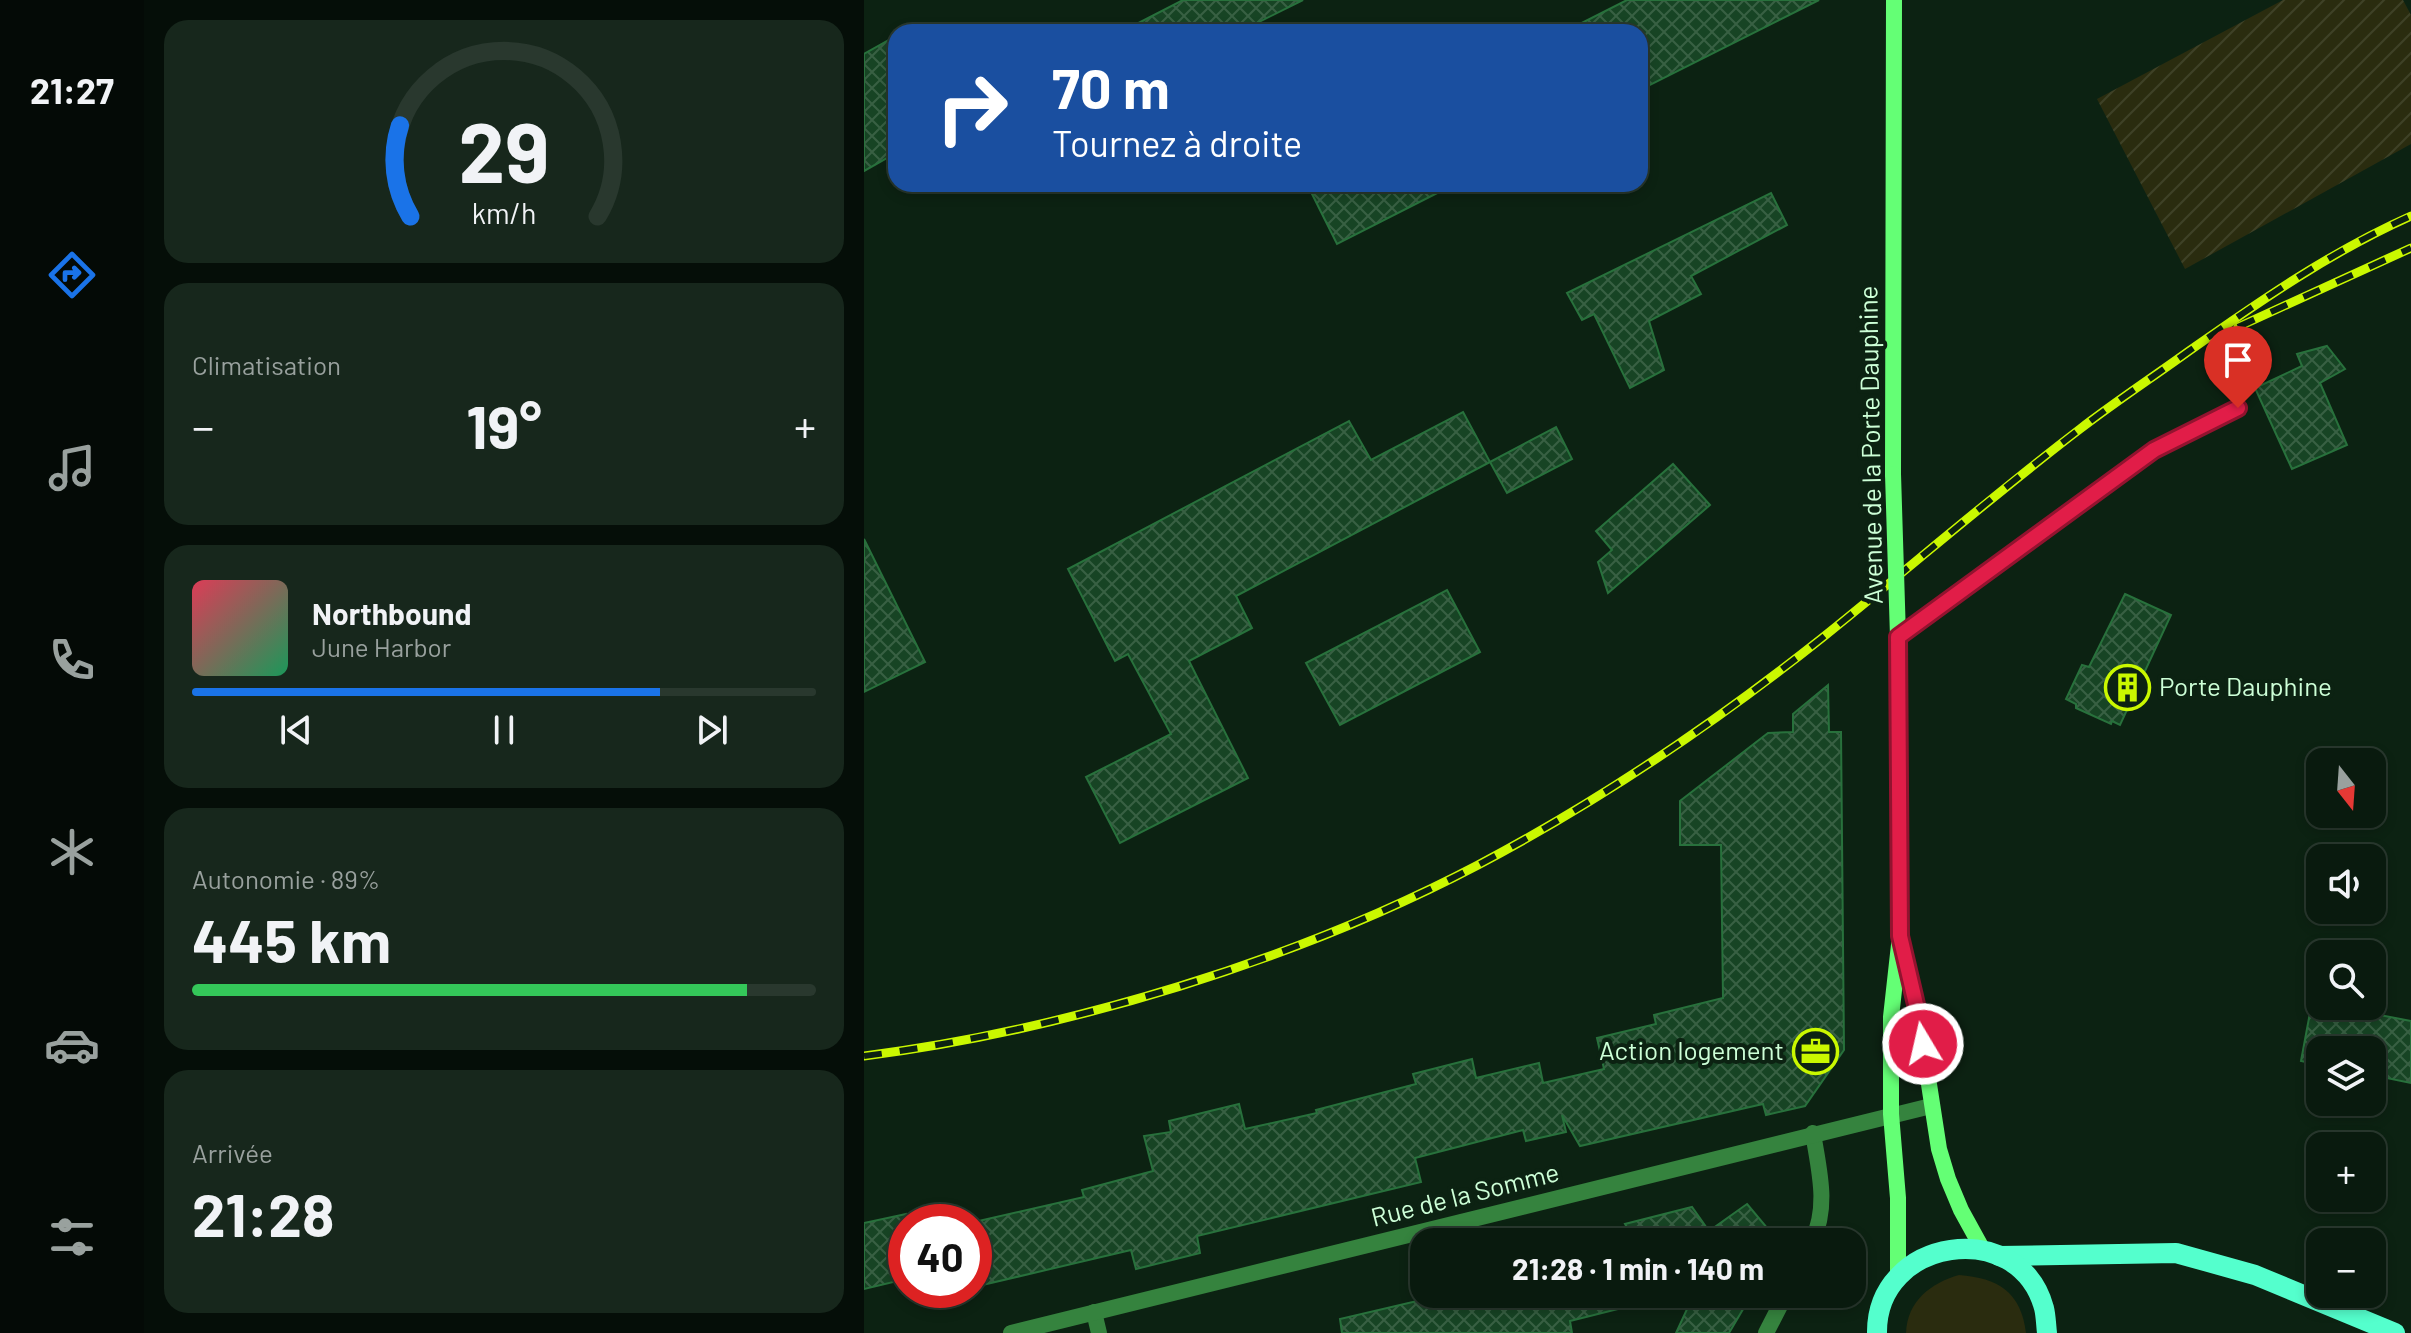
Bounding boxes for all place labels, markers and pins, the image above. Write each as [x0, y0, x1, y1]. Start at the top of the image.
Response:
pin [2204, 326, 2272, 408]
building icon: Porte Dauphine [2104, 663, 2152, 711]
place label: Porte Dauphine [2159, 670, 2332, 701]
office icon: Action logement [1791, 1027, 1839, 1075]
place label: Action logement [1599, 1034, 1784, 1065]

